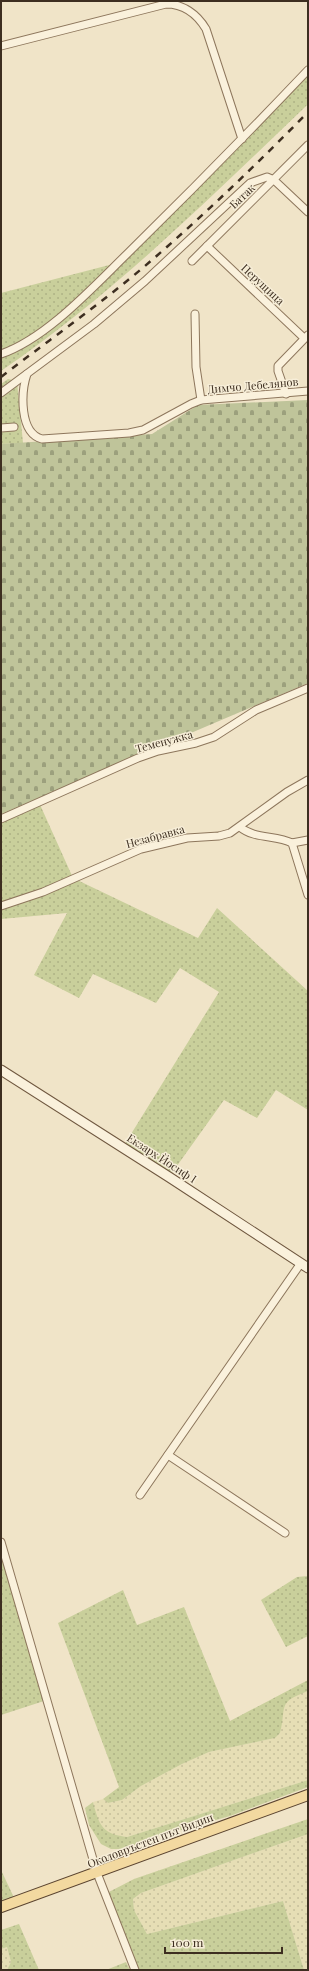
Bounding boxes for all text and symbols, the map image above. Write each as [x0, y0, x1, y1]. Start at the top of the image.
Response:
street label: Батак [226, 180, 258, 212]
street label: Перущица [238, 260, 288, 308]
street label: Димчо Дебелянов [207, 374, 299, 396]
street label: Теменужка [134, 726, 195, 756]
street label: Незабравка [124, 821, 186, 851]
street label: Екзарх Йосиф I [124, 1130, 200, 1186]
street label: Околовръстен път Видин [85, 1809, 215, 1871]
scale bar [165, 1929, 282, 1955]
text: 100 m [171, 1934, 204, 1950]

